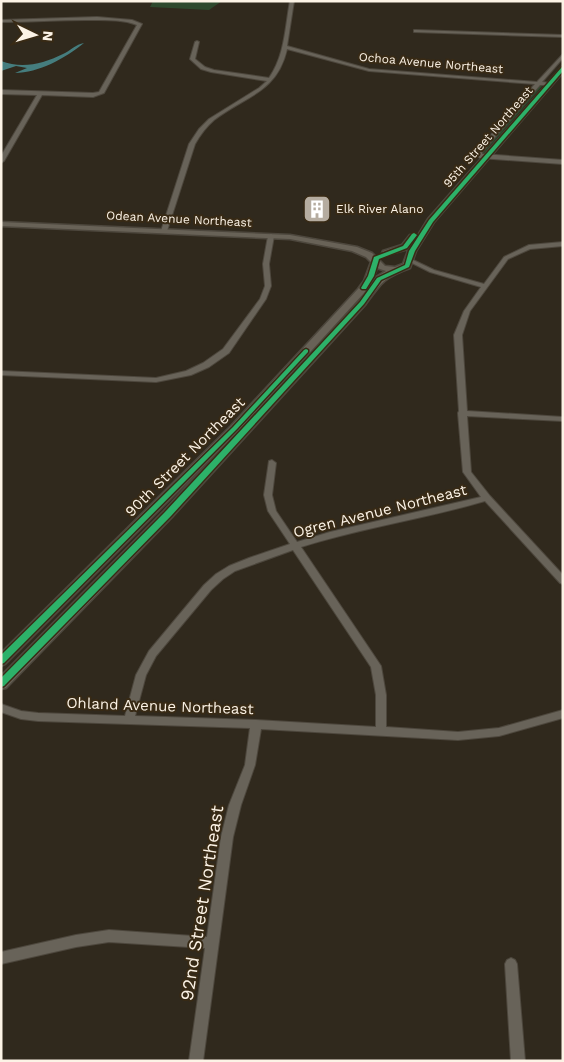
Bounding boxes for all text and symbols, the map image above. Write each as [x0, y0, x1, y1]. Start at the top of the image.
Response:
north arrow [10, 10, 60, 60]
text: N [40, 30, 56, 42]
street label: Ochoa Avenue Northeast [358, 50, 504, 76]
street label: 95th Street Northeast [440, 84, 536, 190]
building icon: Elk River Alano [302, 194, 332, 224]
place label: Elk River Alano [336, 202, 423, 216]
street label: Odean Avenue Northeast [106, 208, 252, 230]
street label: 90th Street Northeast [121, 393, 249, 521]
street label: Ogren Avenue Northeast [291, 481, 469, 541]
street label: Ohland Avenue Northeast [66, 694, 255, 718]
street label: 92nd Street Northeast [176, 803, 227, 1002]

